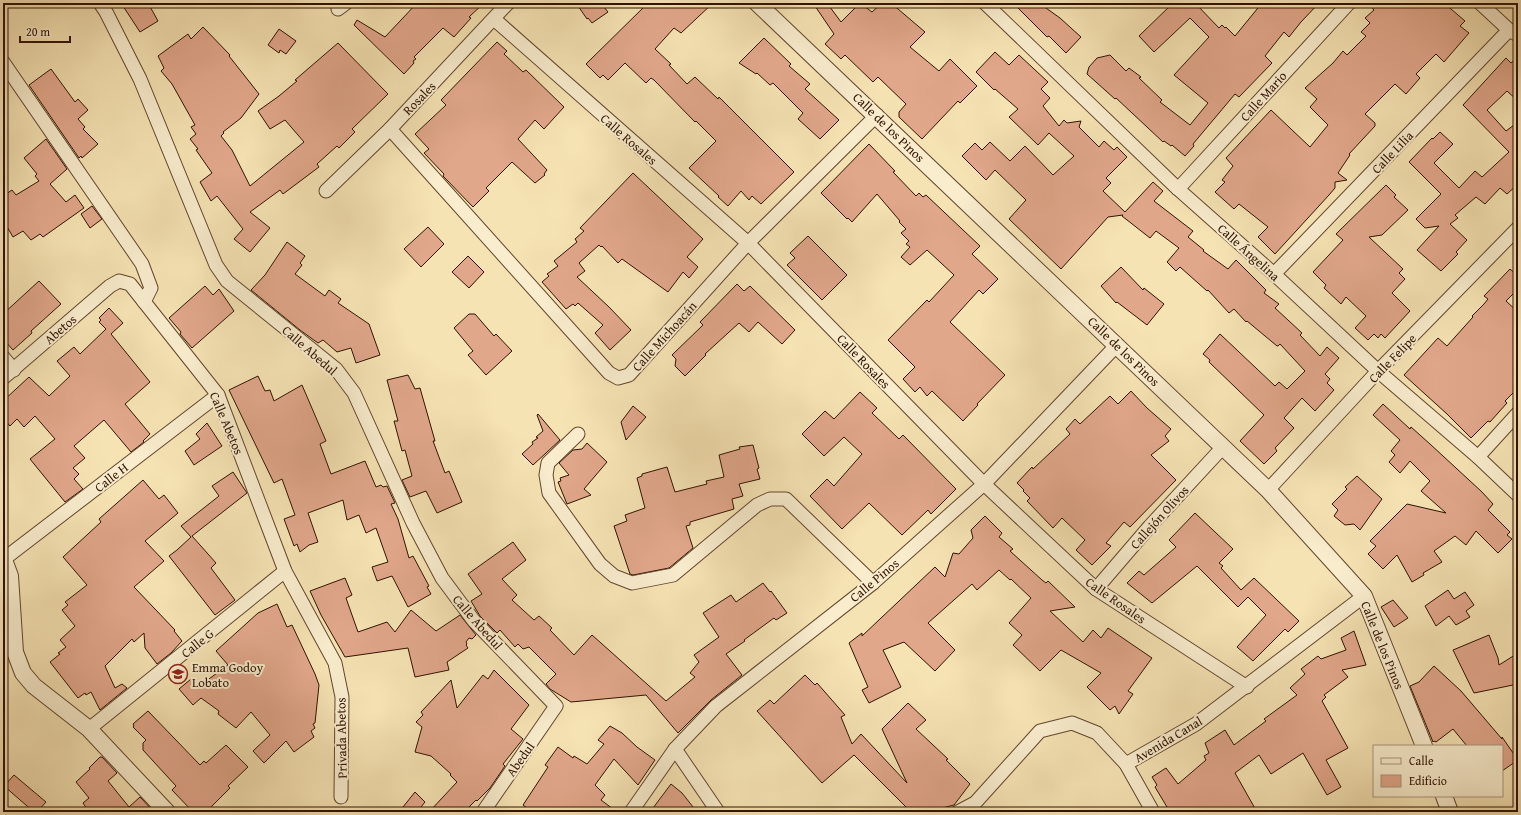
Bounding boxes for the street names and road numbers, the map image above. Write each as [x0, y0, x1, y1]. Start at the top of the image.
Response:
street label: Calle Mario [1236, 67, 1291, 126]
street label: Rosales [399, 77, 440, 119]
street label: Calle de los Pinos [848, 88, 929, 167]
street label: Calle Rosales [596, 109, 661, 169]
street label: Calle Lilia [1367, 126, 1418, 178]
street label: Calle Ángelina [1213, 219, 1285, 286]
street label: Calle Michoacán [628, 297, 702, 376]
street label: Abetos [40, 310, 81, 349]
street label: Calle de los Pinos [1083, 312, 1164, 391]
street label: Calle Abedul [278, 321, 342, 380]
street label: Calle Rosales [833, 330, 895, 393]
street label: Calle Felipe [1364, 330, 1421, 387]
street label: Calle Abetos [205, 389, 248, 458]
street label: Calle H [90, 458, 132, 497]
street label: Callejón Olivos [1126, 481, 1193, 553]
street label: Calle Pinos [846, 554, 903, 607]
street label: Calle Rosales [1082, 573, 1150, 628]
street label: Calle Abedul [448, 591, 507, 654]
street label: Calle de los Pinos [1356, 598, 1409, 692]
street label: Calle G [177, 624, 218, 662]
street label: Privada Abetos [331, 697, 352, 779]
street label: Avenida Canal [1130, 711, 1206, 767]
street label: Abedul [502, 738, 539, 780]

